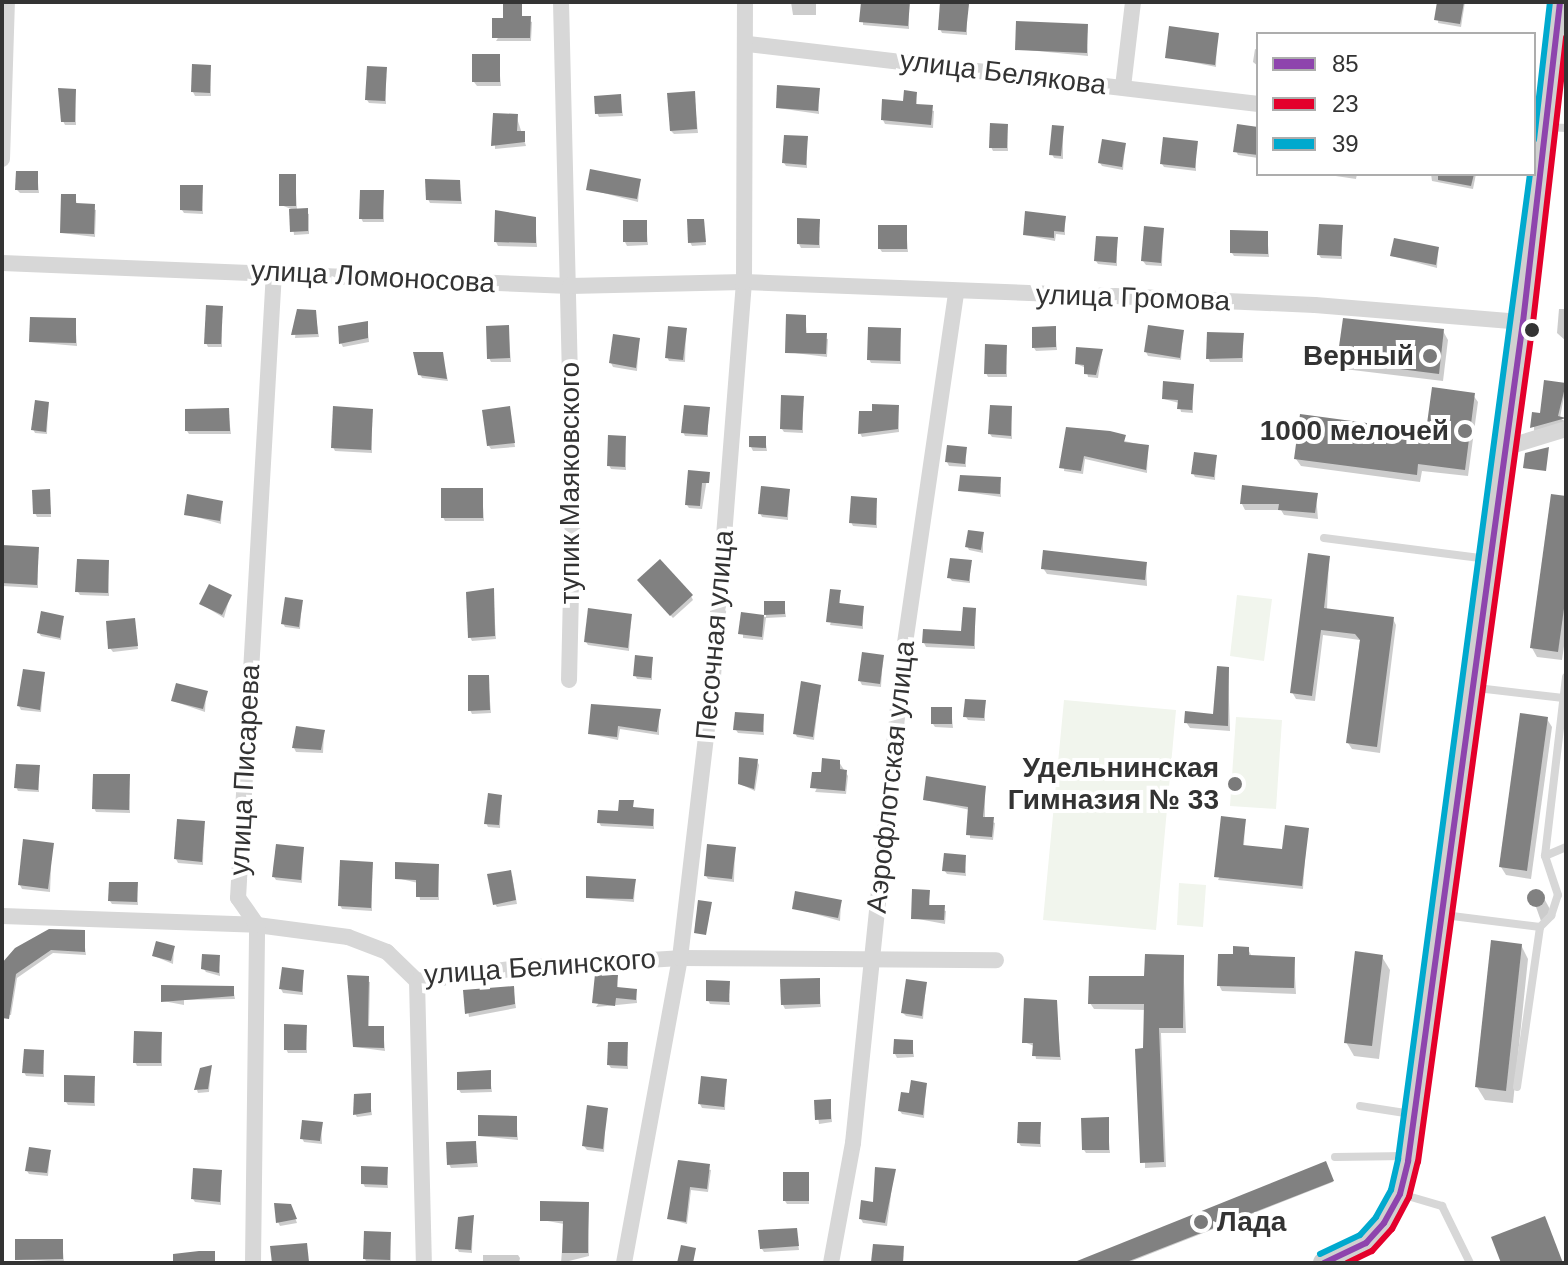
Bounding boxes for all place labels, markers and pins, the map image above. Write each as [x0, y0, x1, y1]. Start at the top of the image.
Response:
unlabelled marker [1524, 322, 1540, 338]
place label: Верный [1303, 339, 1414, 373]
marker: Верный [1421, 347, 1439, 365]
place label: 1000 мелочей [1260, 414, 1449, 448]
marker: 1000 мелочей [1456, 422, 1474, 440]
place label: Удельнинская Гимназия № 33 [1008, 751, 1219, 817]
marker: Удельнинская Гимназия № 33 [1226, 775, 1244, 793]
place label: Лада [1217, 1205, 1286, 1239]
marker: Лада [1192, 1213, 1210, 1231]

